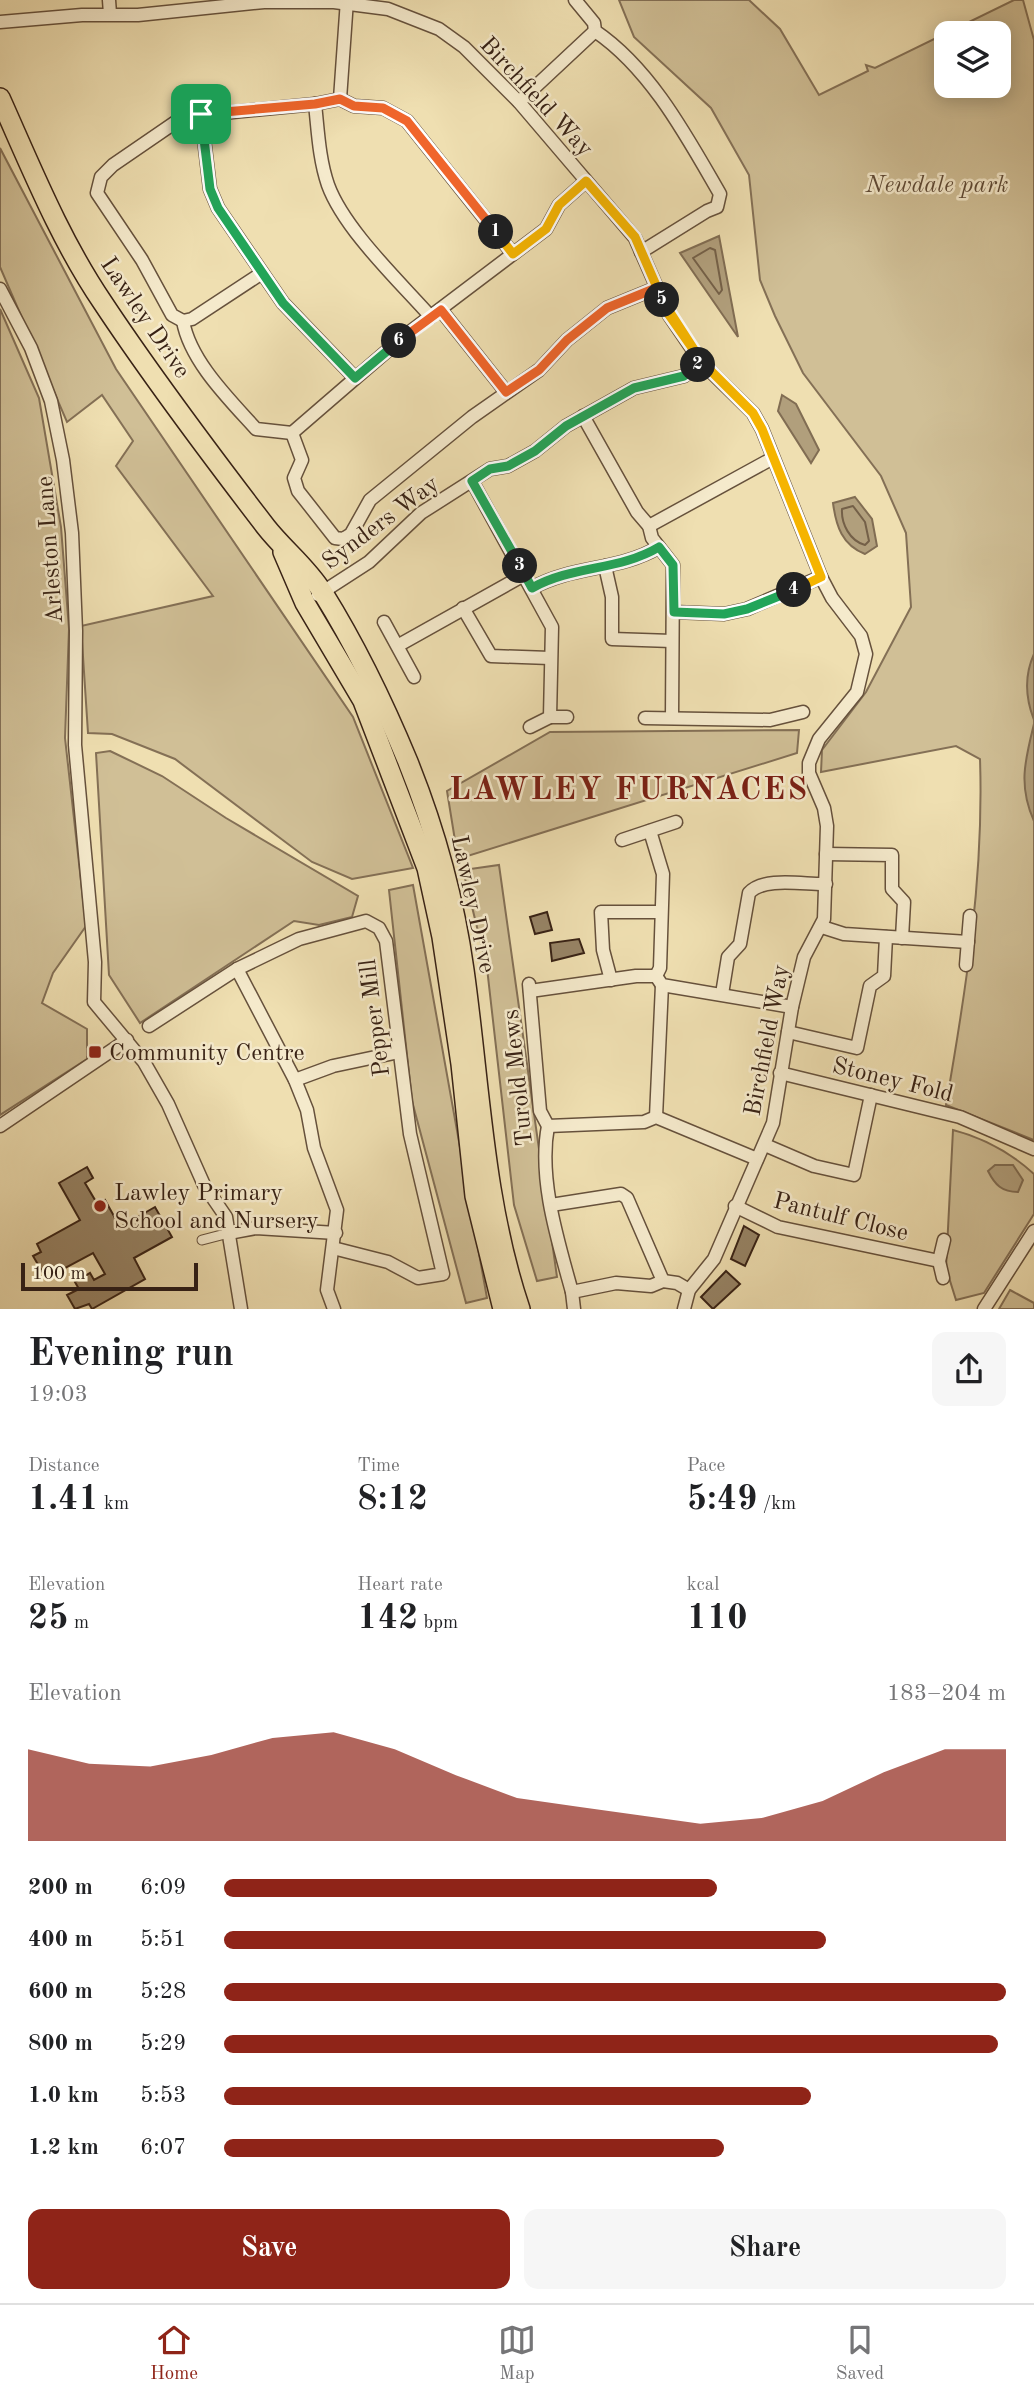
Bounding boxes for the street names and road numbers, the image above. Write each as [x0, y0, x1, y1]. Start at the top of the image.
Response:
street label: Birchfield Way [474, 33, 597, 162]
street label: Lawley Drive [95, 253, 194, 383]
street label: Synders Way [318, 472, 444, 575]
street label: Arleston Lane [34, 475, 68, 625]
street label: Lawley Drive [446, 833, 498, 976]
street label: Pepper Mill [357, 958, 395, 1078]
street label: Birchfield Way [742, 962, 794, 1118]
street label: Turold Mews [500, 1008, 538, 1147]
street label: Stoney Fold [829, 1054, 956, 1108]
street label: Pantulf Close [770, 1190, 911, 1246]

